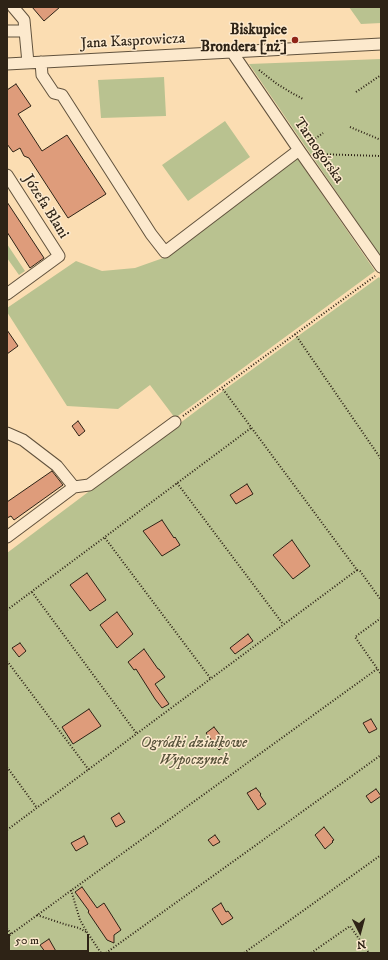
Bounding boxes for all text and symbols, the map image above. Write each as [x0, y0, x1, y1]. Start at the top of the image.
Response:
place label: Biskupice Brondera [nż] [201, 22, 287, 57]
street label: Jana Kasprowicza [80, 30, 186, 54]
marker: Biskupice Brondera [nż] [290, 35, 300, 45]
street label: Tarnogórska [289, 115, 347, 187]
street label: Józefa Blani [18, 172, 72, 242]
park label: Ogródki działkowe Wypoczynek [141, 735, 247, 770]
north arrow [340, 912, 380, 952]
scale bar [10, 926, 91, 952]
text: 50 m [15, 933, 39, 948]
text: N [356, 937, 366, 951]

